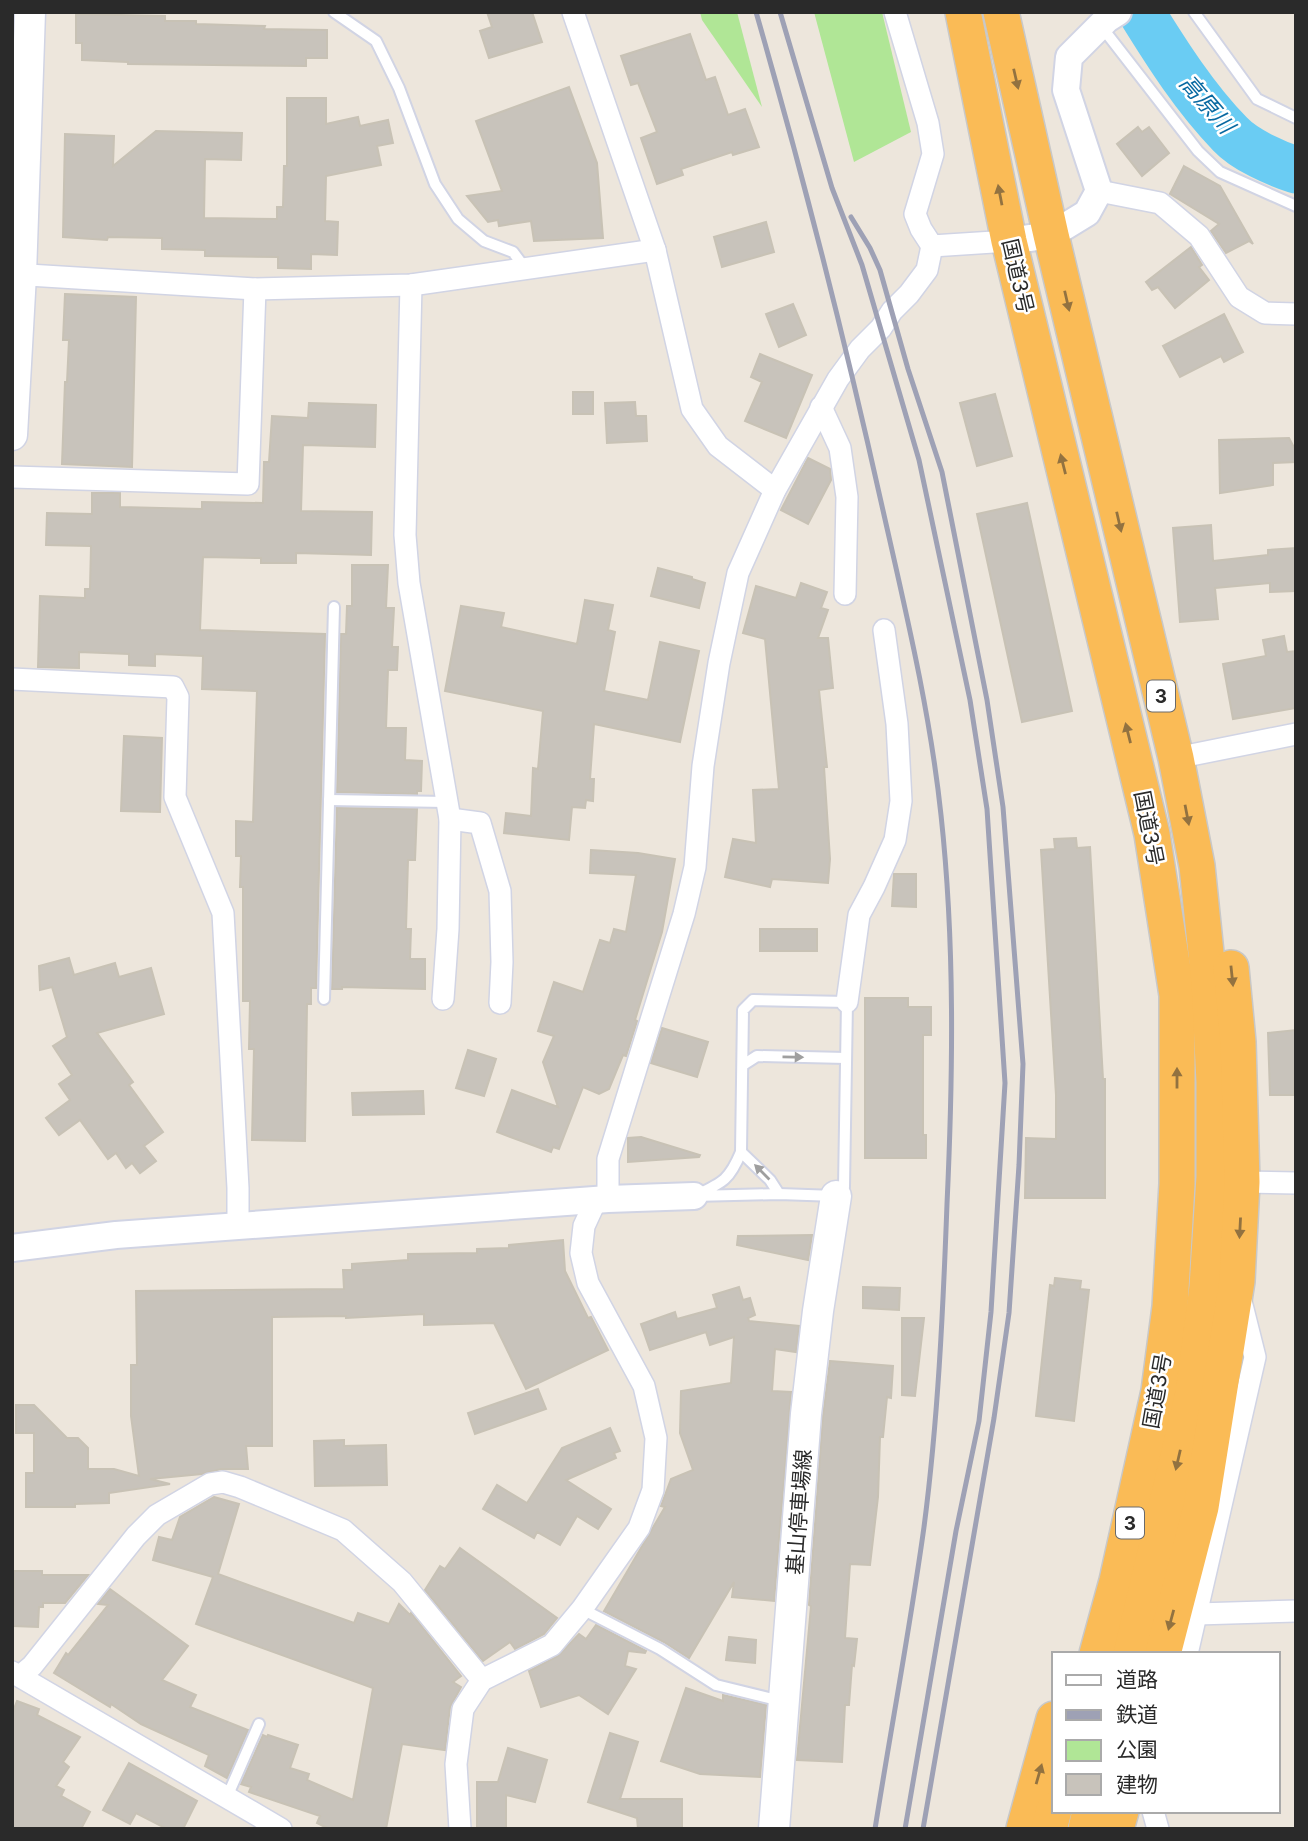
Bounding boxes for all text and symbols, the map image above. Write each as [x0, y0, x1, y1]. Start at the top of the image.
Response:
one-way arrow [1010, 68, 1021, 90]
water label: 高原川 [1174, 69, 1242, 141]
one-way arrow [994, 184, 1005, 206]
street label: 国道3号 [997, 236, 1039, 316]
one-way arrow [1061, 290, 1072, 312]
one-way arrow [1057, 453, 1068, 475]
one-way arrow [1114, 511, 1125, 533]
road number: 3 [1147, 680, 1175, 712]
one-way arrow [1122, 722, 1133, 744]
street label: 国道3号 [1129, 788, 1169, 868]
one-way arrow [1182, 804, 1193, 826]
one-way arrow [1227, 966, 1238, 988]
one-way arrow [783, 1051, 805, 1063]
one-way arrow [1171, 1067, 1183, 1089]
one-way arrow [753, 1163, 770, 1180]
one-way arrow [1234, 1217, 1245, 1239]
street label: 国道3号 [1138, 1351, 1176, 1431]
street label: 基山停車場線 [782, 1448, 816, 1576]
one-way arrow [1172, 1449, 1183, 1471]
road number: 3 [1116, 1508, 1144, 1539]
one-way arrow [1166, 1610, 1176, 1631]
legend [1052, 1652, 1280, 1813]
text: 道路 [1116, 1667, 1158, 1692]
text: 鉄道 [1116, 1702, 1158, 1727]
text: 公園 [1116, 1737, 1158, 1762]
one-way arrow [1034, 1763, 1045, 1785]
text: 建物 [1116, 1772, 1158, 1797]

